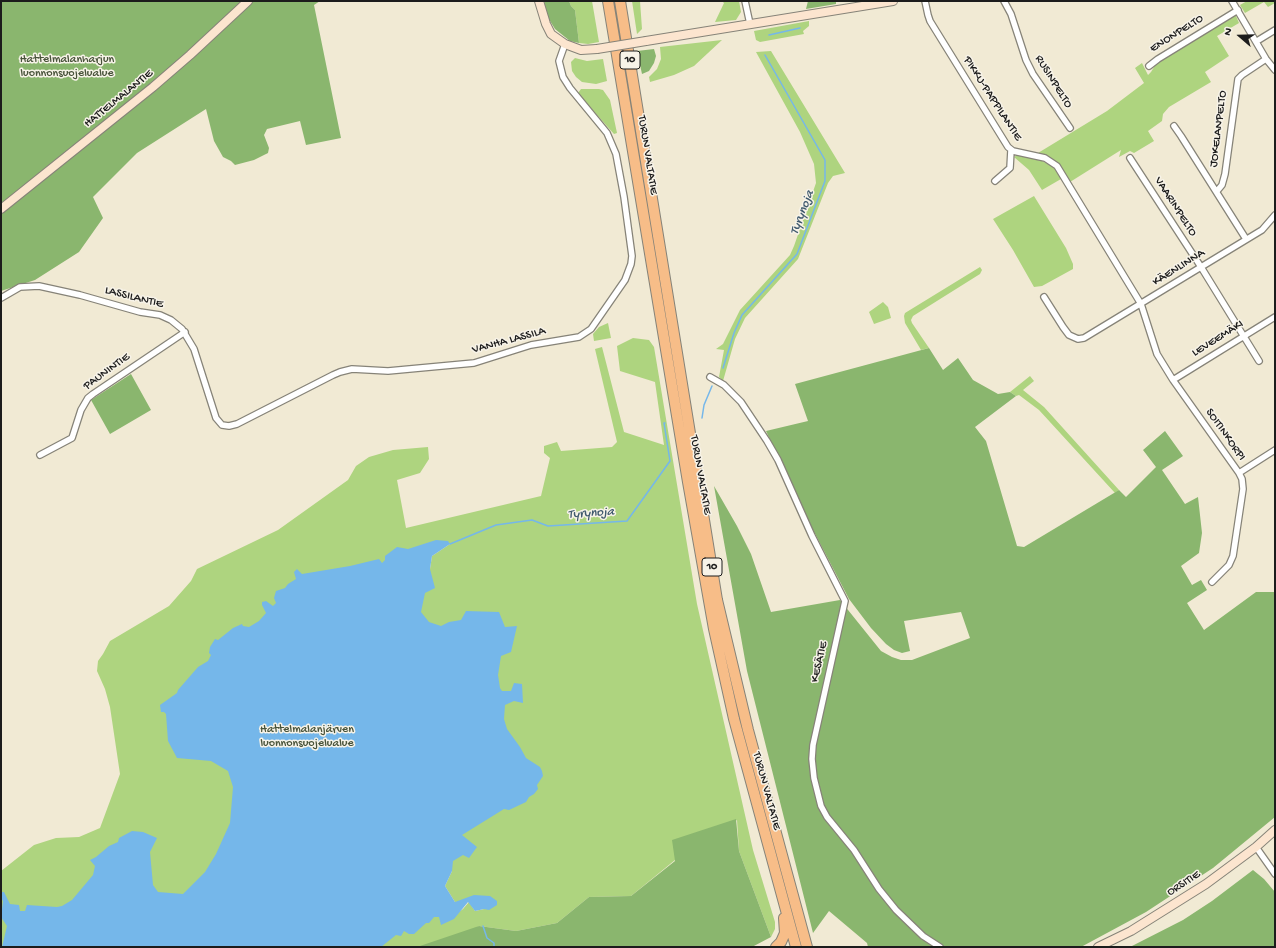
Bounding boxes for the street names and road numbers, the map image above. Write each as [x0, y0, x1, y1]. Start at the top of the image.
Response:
street label: ENONPELTO [1147, 12, 1207, 56]
road number: 10 [620, 51, 640, 69]
street label: RUSINPELTO [1031, 53, 1075, 111]
street label: PIKKU-PAPPILANTIE [959, 54, 1025, 144]
street label: HATTELMALANTIE [82, 67, 156, 131]
street label: JOKELANPELTO [1207, 90, 1231, 168]
street label: TURUN VALTATIE [634, 114, 660, 196]
street label: VAARINPELTO [1150, 174, 1200, 240]
street label: KÄENLINNA [1150, 246, 1208, 290]
street label: LASSILANTIE [103, 284, 165, 312]
street label: LEVEEMÄKI [1189, 317, 1247, 361]
street label: VANHA LASSILA [471, 324, 547, 358]
street label: PAUNINTIE [81, 350, 133, 394]
street label: SOITINKORPI [1202, 406, 1248, 464]
street label: TURUN VALTATIE [686, 434, 714, 516]
road number: 10 [702, 558, 722, 576]
street label: KESÄTIE [808, 640, 832, 684]
street label: TURUN VALTATIE [749, 750, 783, 832]
street label: ORSITIE [1165, 868, 1203, 900]

